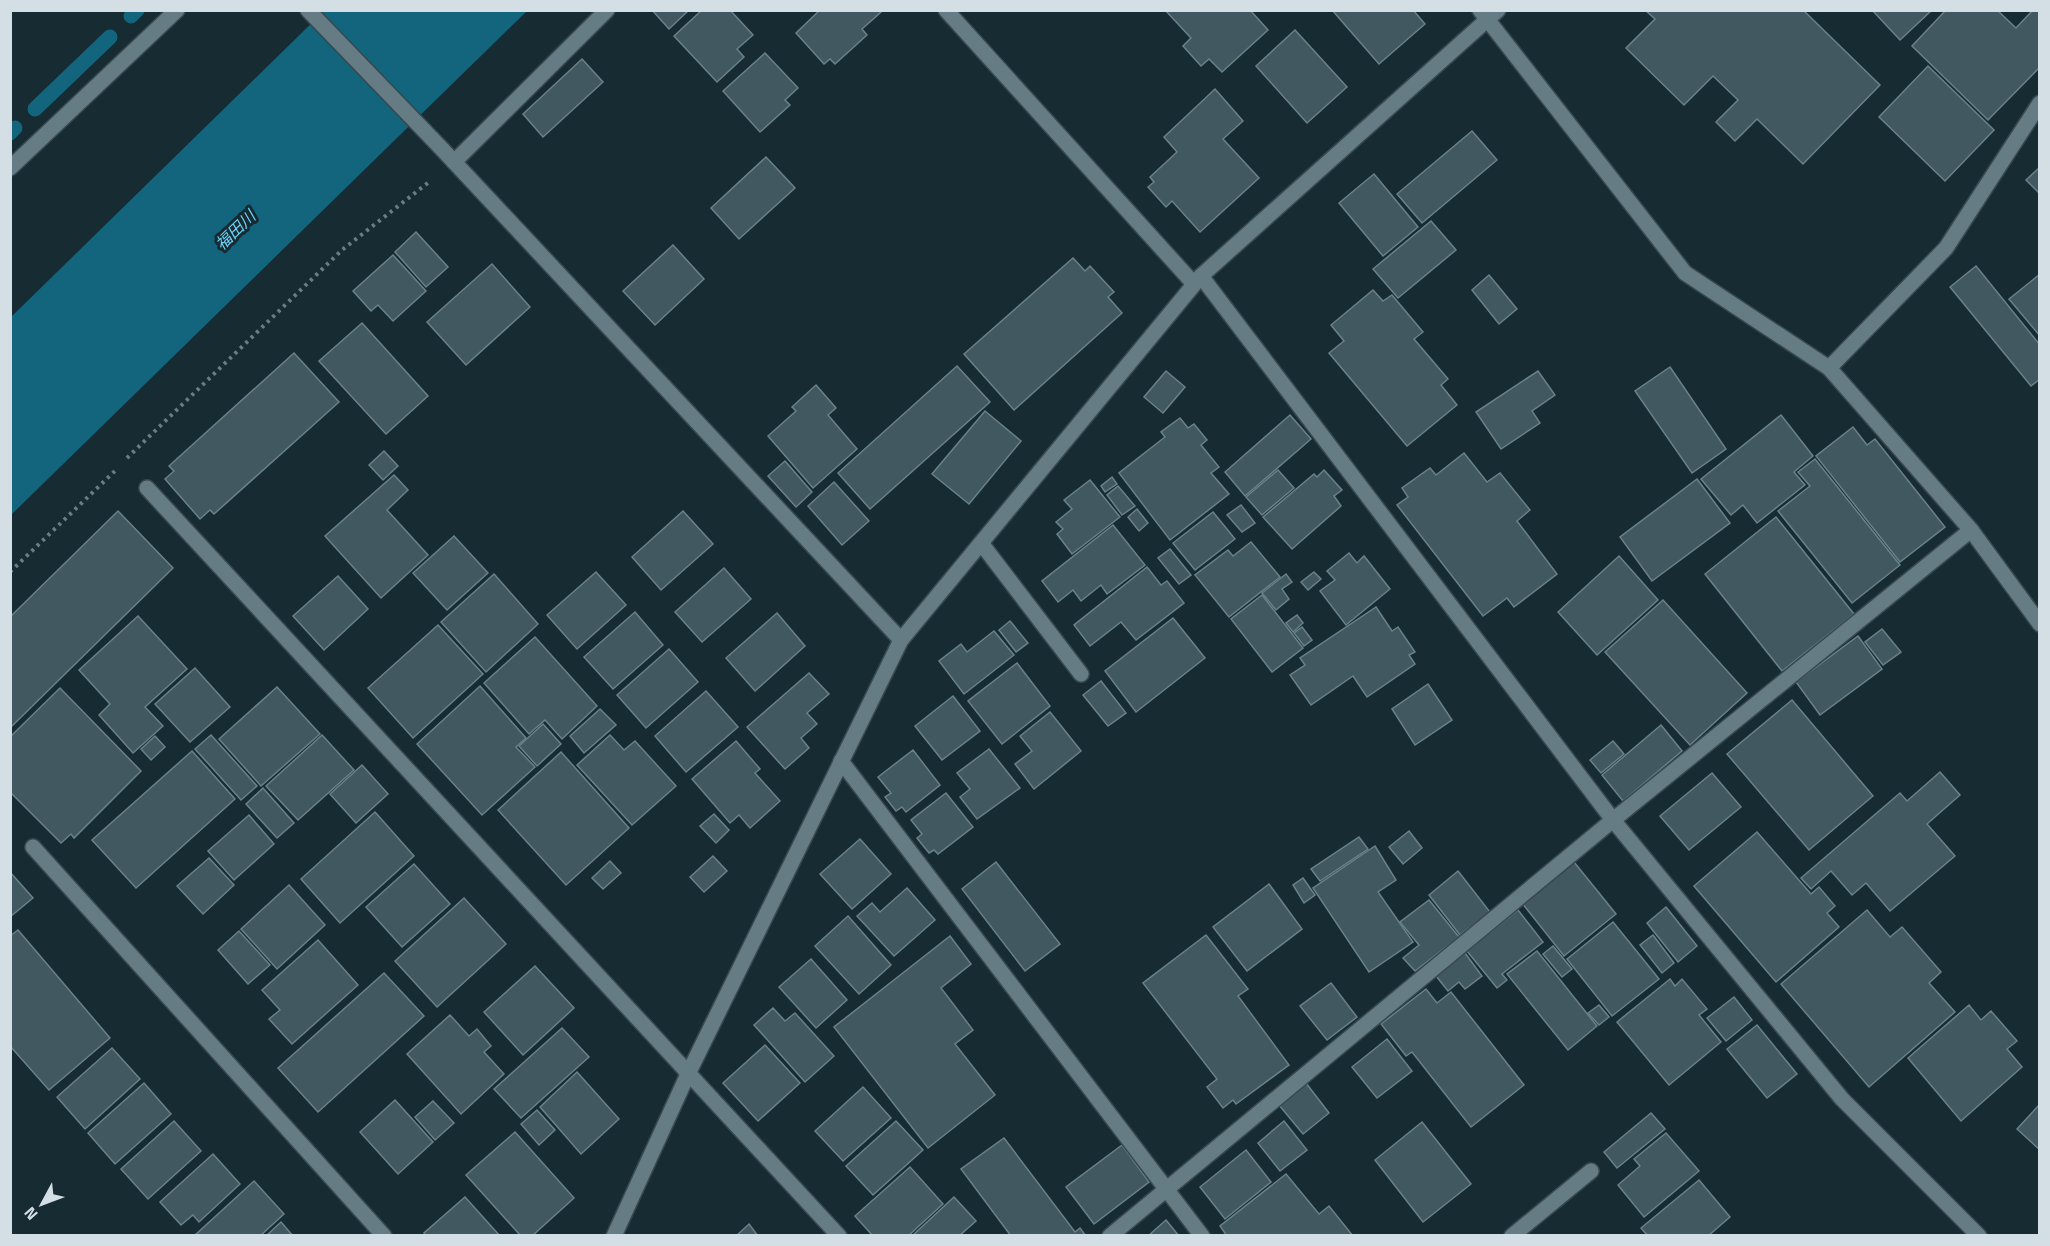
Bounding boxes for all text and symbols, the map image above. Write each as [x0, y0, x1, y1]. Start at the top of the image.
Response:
water label: 福田川 [209, 203, 262, 255]
north arrow [12, 1174, 72, 1234]
text: N [18, 1202, 43, 1226]

